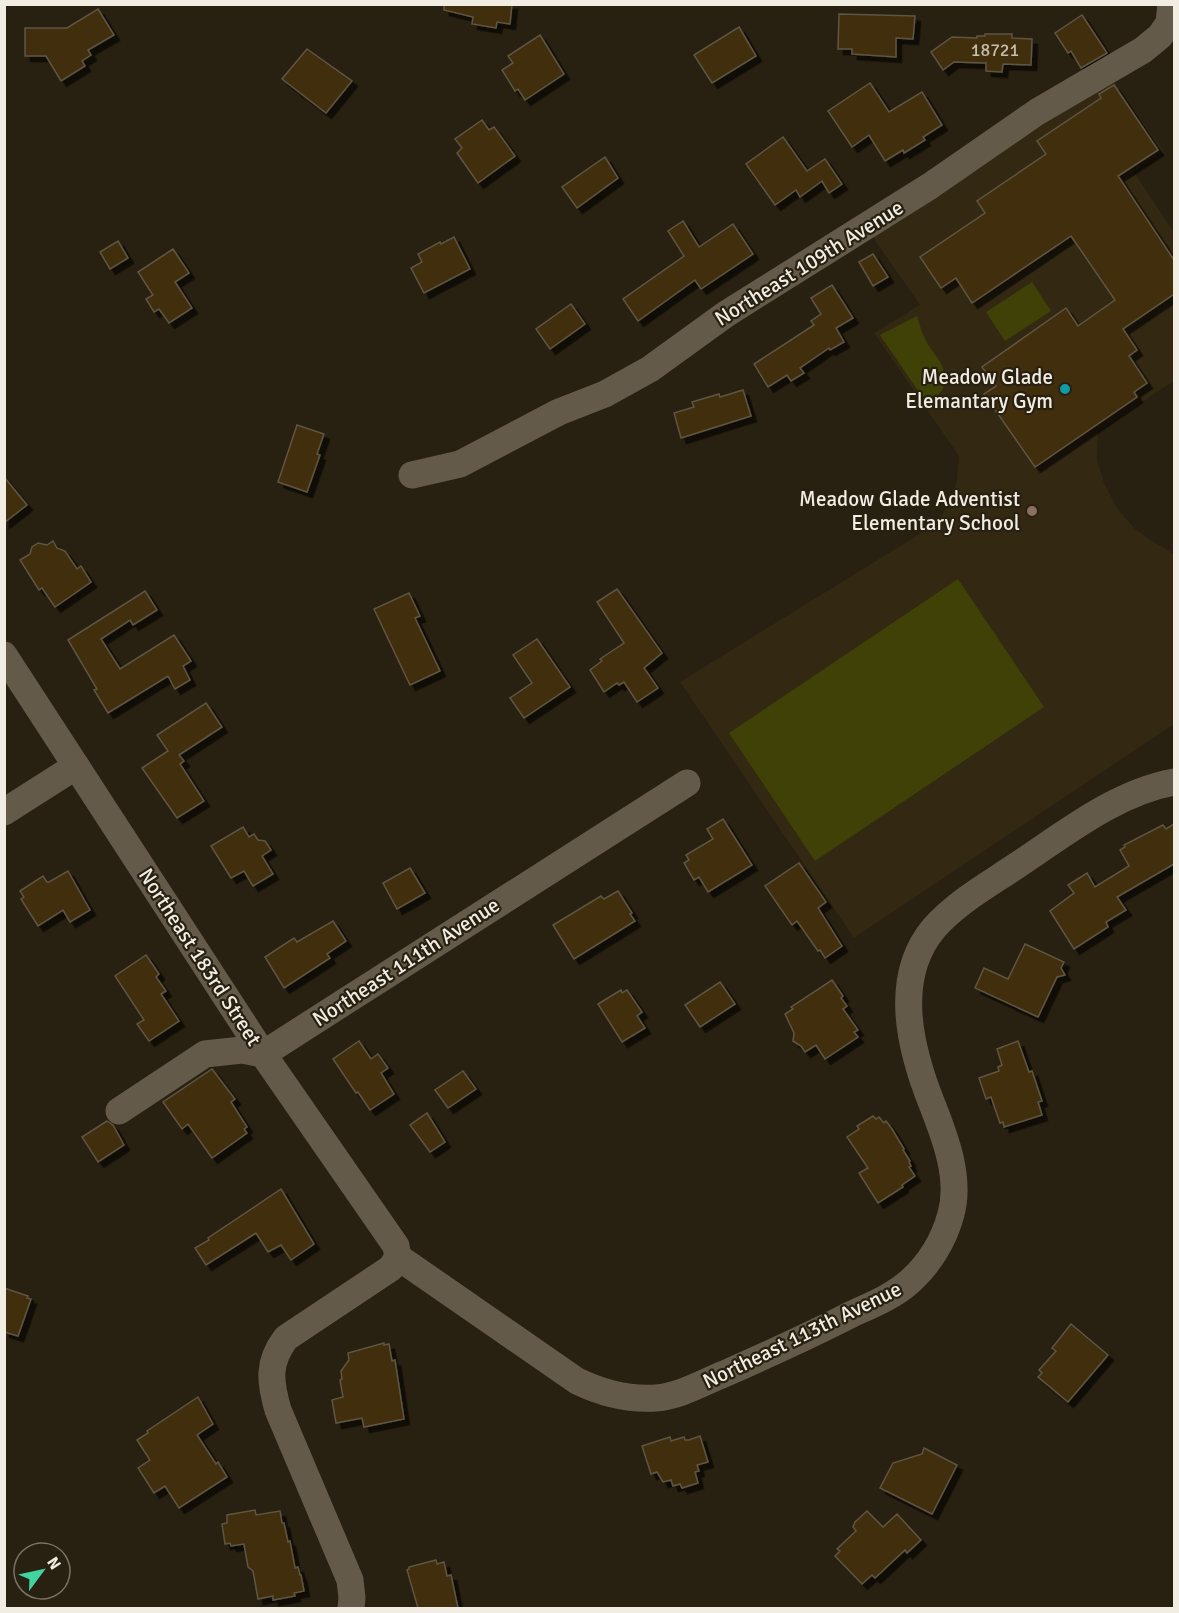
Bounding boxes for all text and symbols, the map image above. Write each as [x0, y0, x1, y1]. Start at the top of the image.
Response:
house number: 18721 [971, 39, 1019, 61]
street label: Northeast 109th Avenue [710, 194, 908, 332]
place label: Meadow Glade Elemantary Gym [905, 364, 1053, 414]
marker: Meadow Glade Elemantary Gym [1058, 382, 1072, 396]
place label: Meadow Glade Adventist Elementary School [799, 486, 1020, 536]
marker: Meadow Glade Adventist Elementary School [1025, 504, 1039, 518]
street label: Northeast 183rd Street [133, 863, 267, 1051]
street label: Northeast 111th Avenue [308, 892, 504, 1032]
street label: Northeast 113th Avenue [699, 1276, 905, 1394]
north arrow [12, 1541, 72, 1601]
text: N [42, 1553, 65, 1573]

